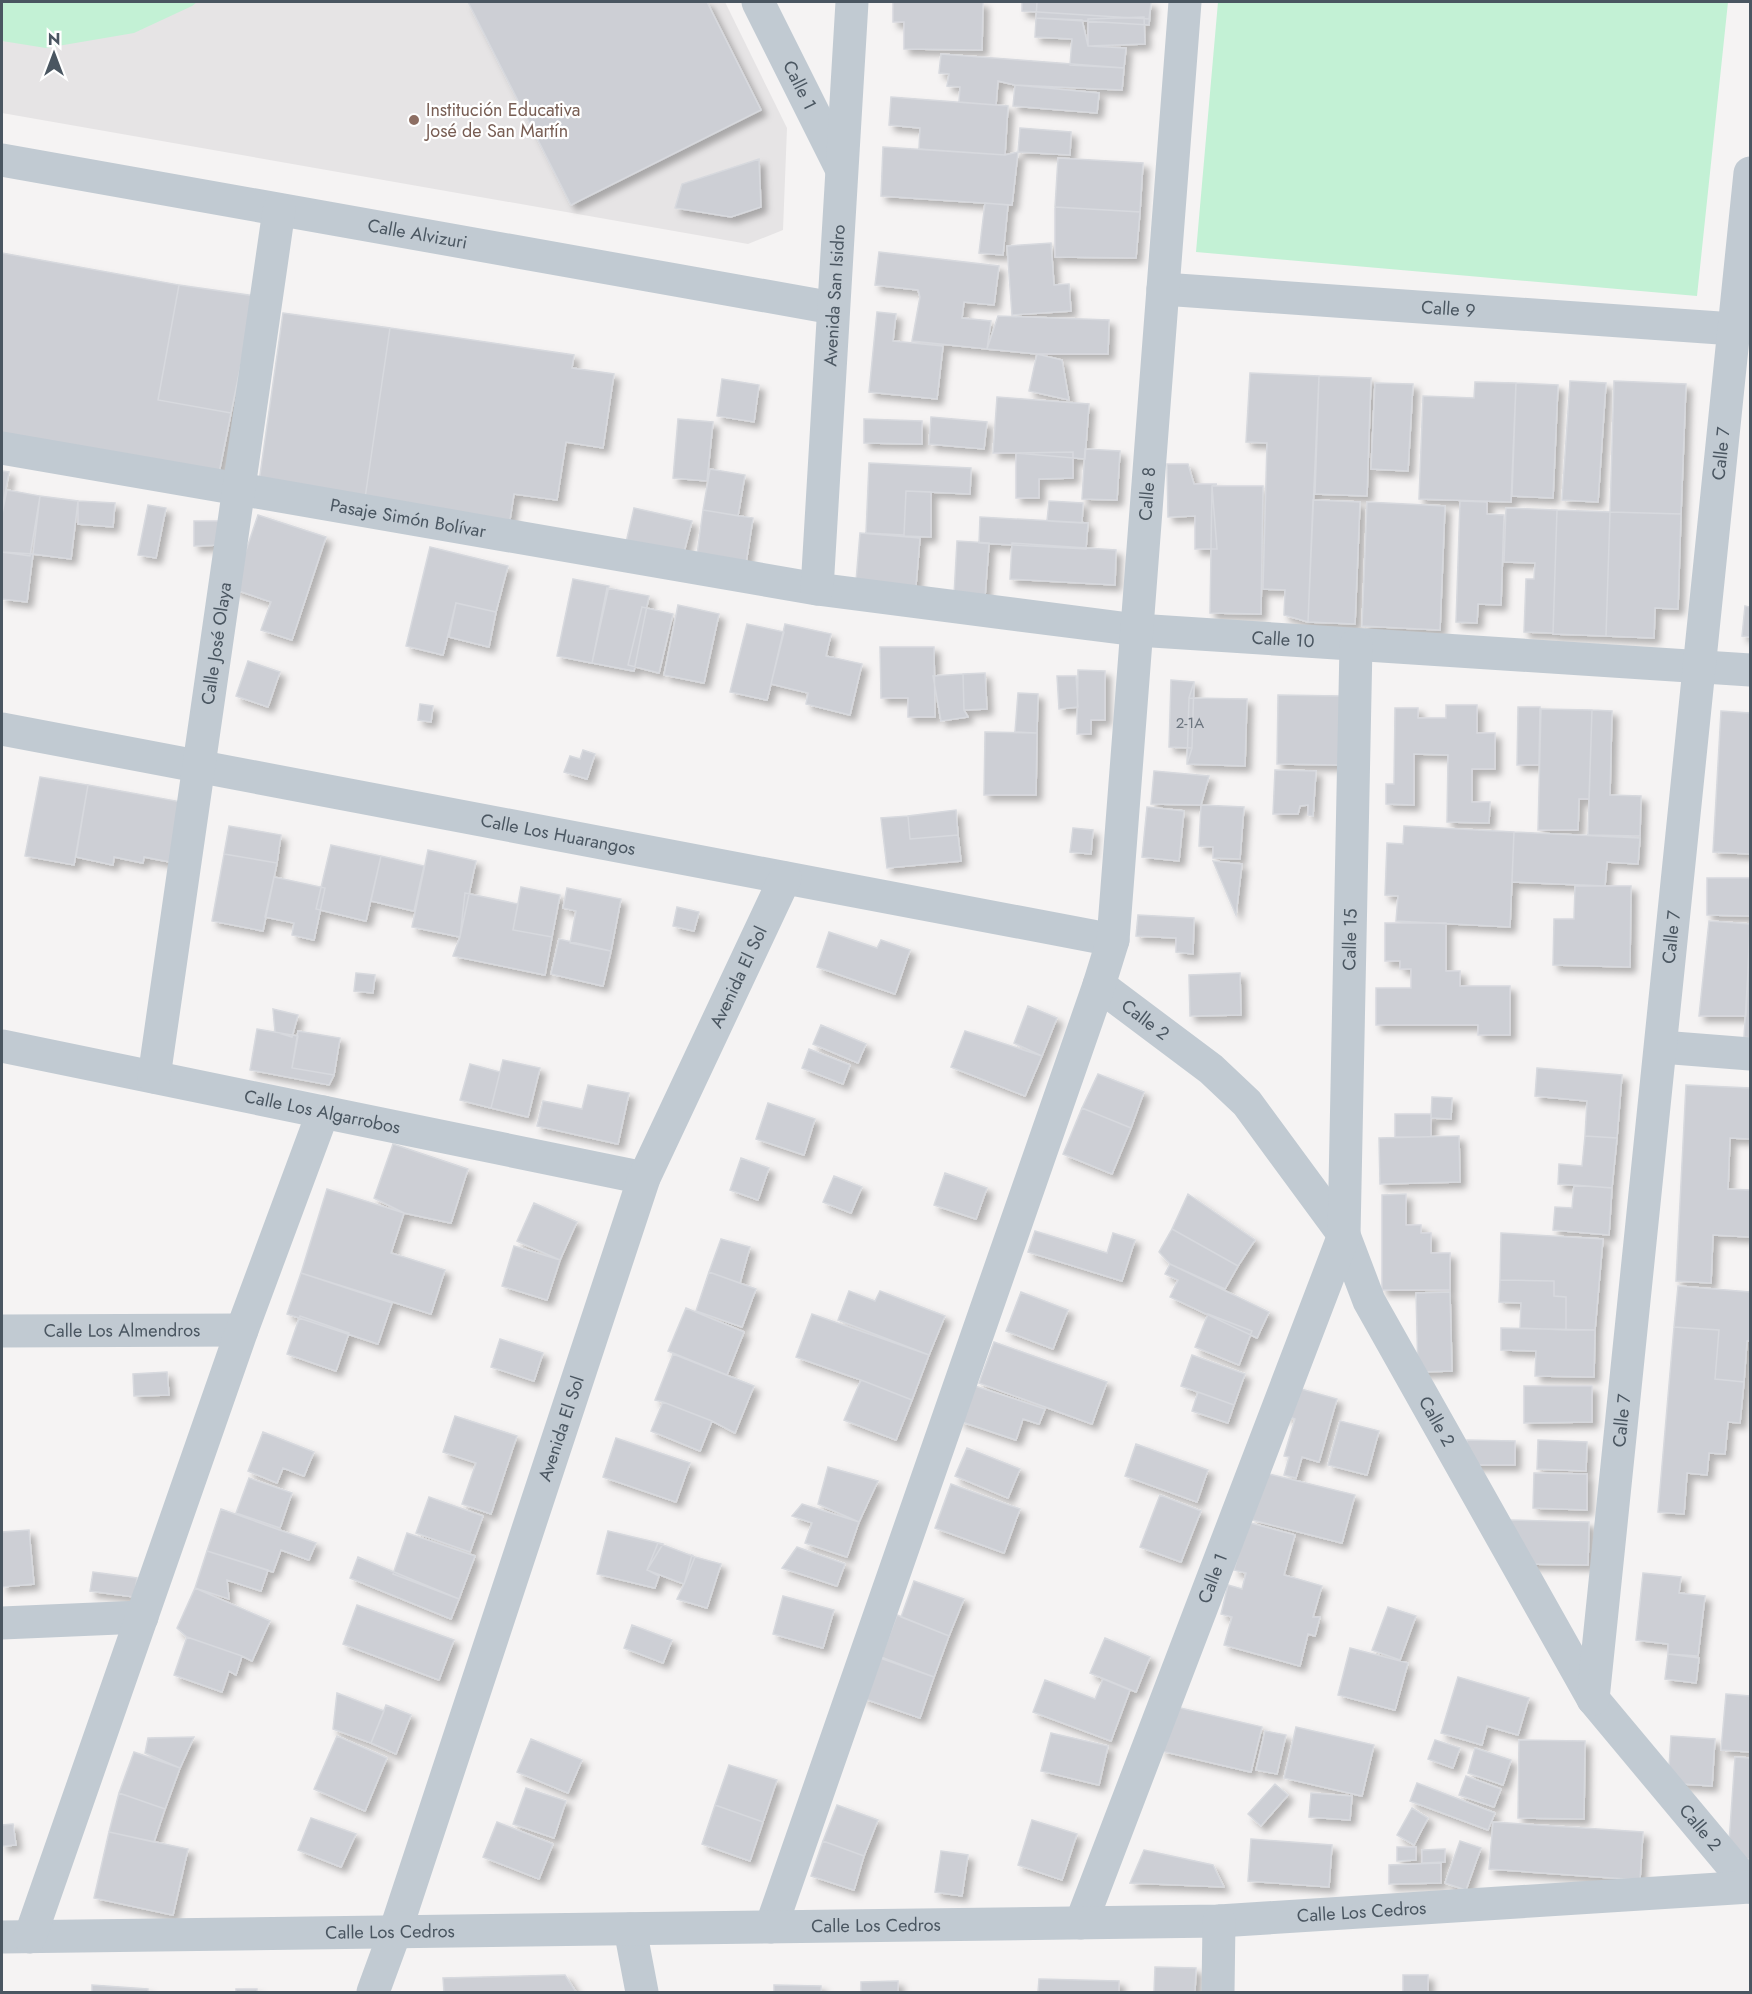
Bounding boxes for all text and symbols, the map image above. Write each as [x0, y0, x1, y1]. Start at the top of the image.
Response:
north arrow [24, 24, 84, 84]
text: N [48, 28, 60, 51]
street label: Calle 1 [776, 56, 823, 114]
place label: Institución Educativa José de San Martín [424, 97, 580, 144]
marker: Institución Educativa José de San Martín [407, 113, 421, 127]
street label: Calle Alvizuri [365, 212, 469, 256]
street label: Avenida San Isidro [817, 224, 852, 367]
street label: Calle 9 [1420, 294, 1476, 324]
street label: Calle 7 [1705, 425, 1737, 481]
street label: Calle 8 [1132, 466, 1162, 522]
street label: Pasaje Simón Bolívar [328, 492, 489, 545]
street label: Calle José Olaya [195, 580, 238, 707]
street label: Calle 10 [1251, 625, 1315, 655]
house number: 2-1A [1176, 712, 1204, 734]
street label: Calle Los Huarangos [478, 807, 638, 862]
street label: Calle 15 [1336, 908, 1364, 971]
street label: Calle 7 [1656, 909, 1687, 965]
street label: Avenida El Sol [703, 922, 774, 1032]
street label: Calle 2 [1116, 993, 1175, 1046]
street label: Calle Los Algarrobos [242, 1083, 403, 1141]
street label: Calle Los Almendros [44, 1317, 200, 1344]
street label: Avenida El Sol [532, 1372, 591, 1485]
street label: Calle 2 [1412, 1391, 1461, 1451]
street label: Calle 7 [1606, 1392, 1637, 1448]
street label: Calle 1 [1191, 1549, 1234, 1607]
street label: Calle 2 [1673, 1798, 1728, 1857]
street label: Calle Los Cedros [1296, 1895, 1427, 1929]
street label: Calle Los Cedros [811, 1912, 941, 1939]
street label: Calle Los Cedros [325, 1918, 455, 1946]

